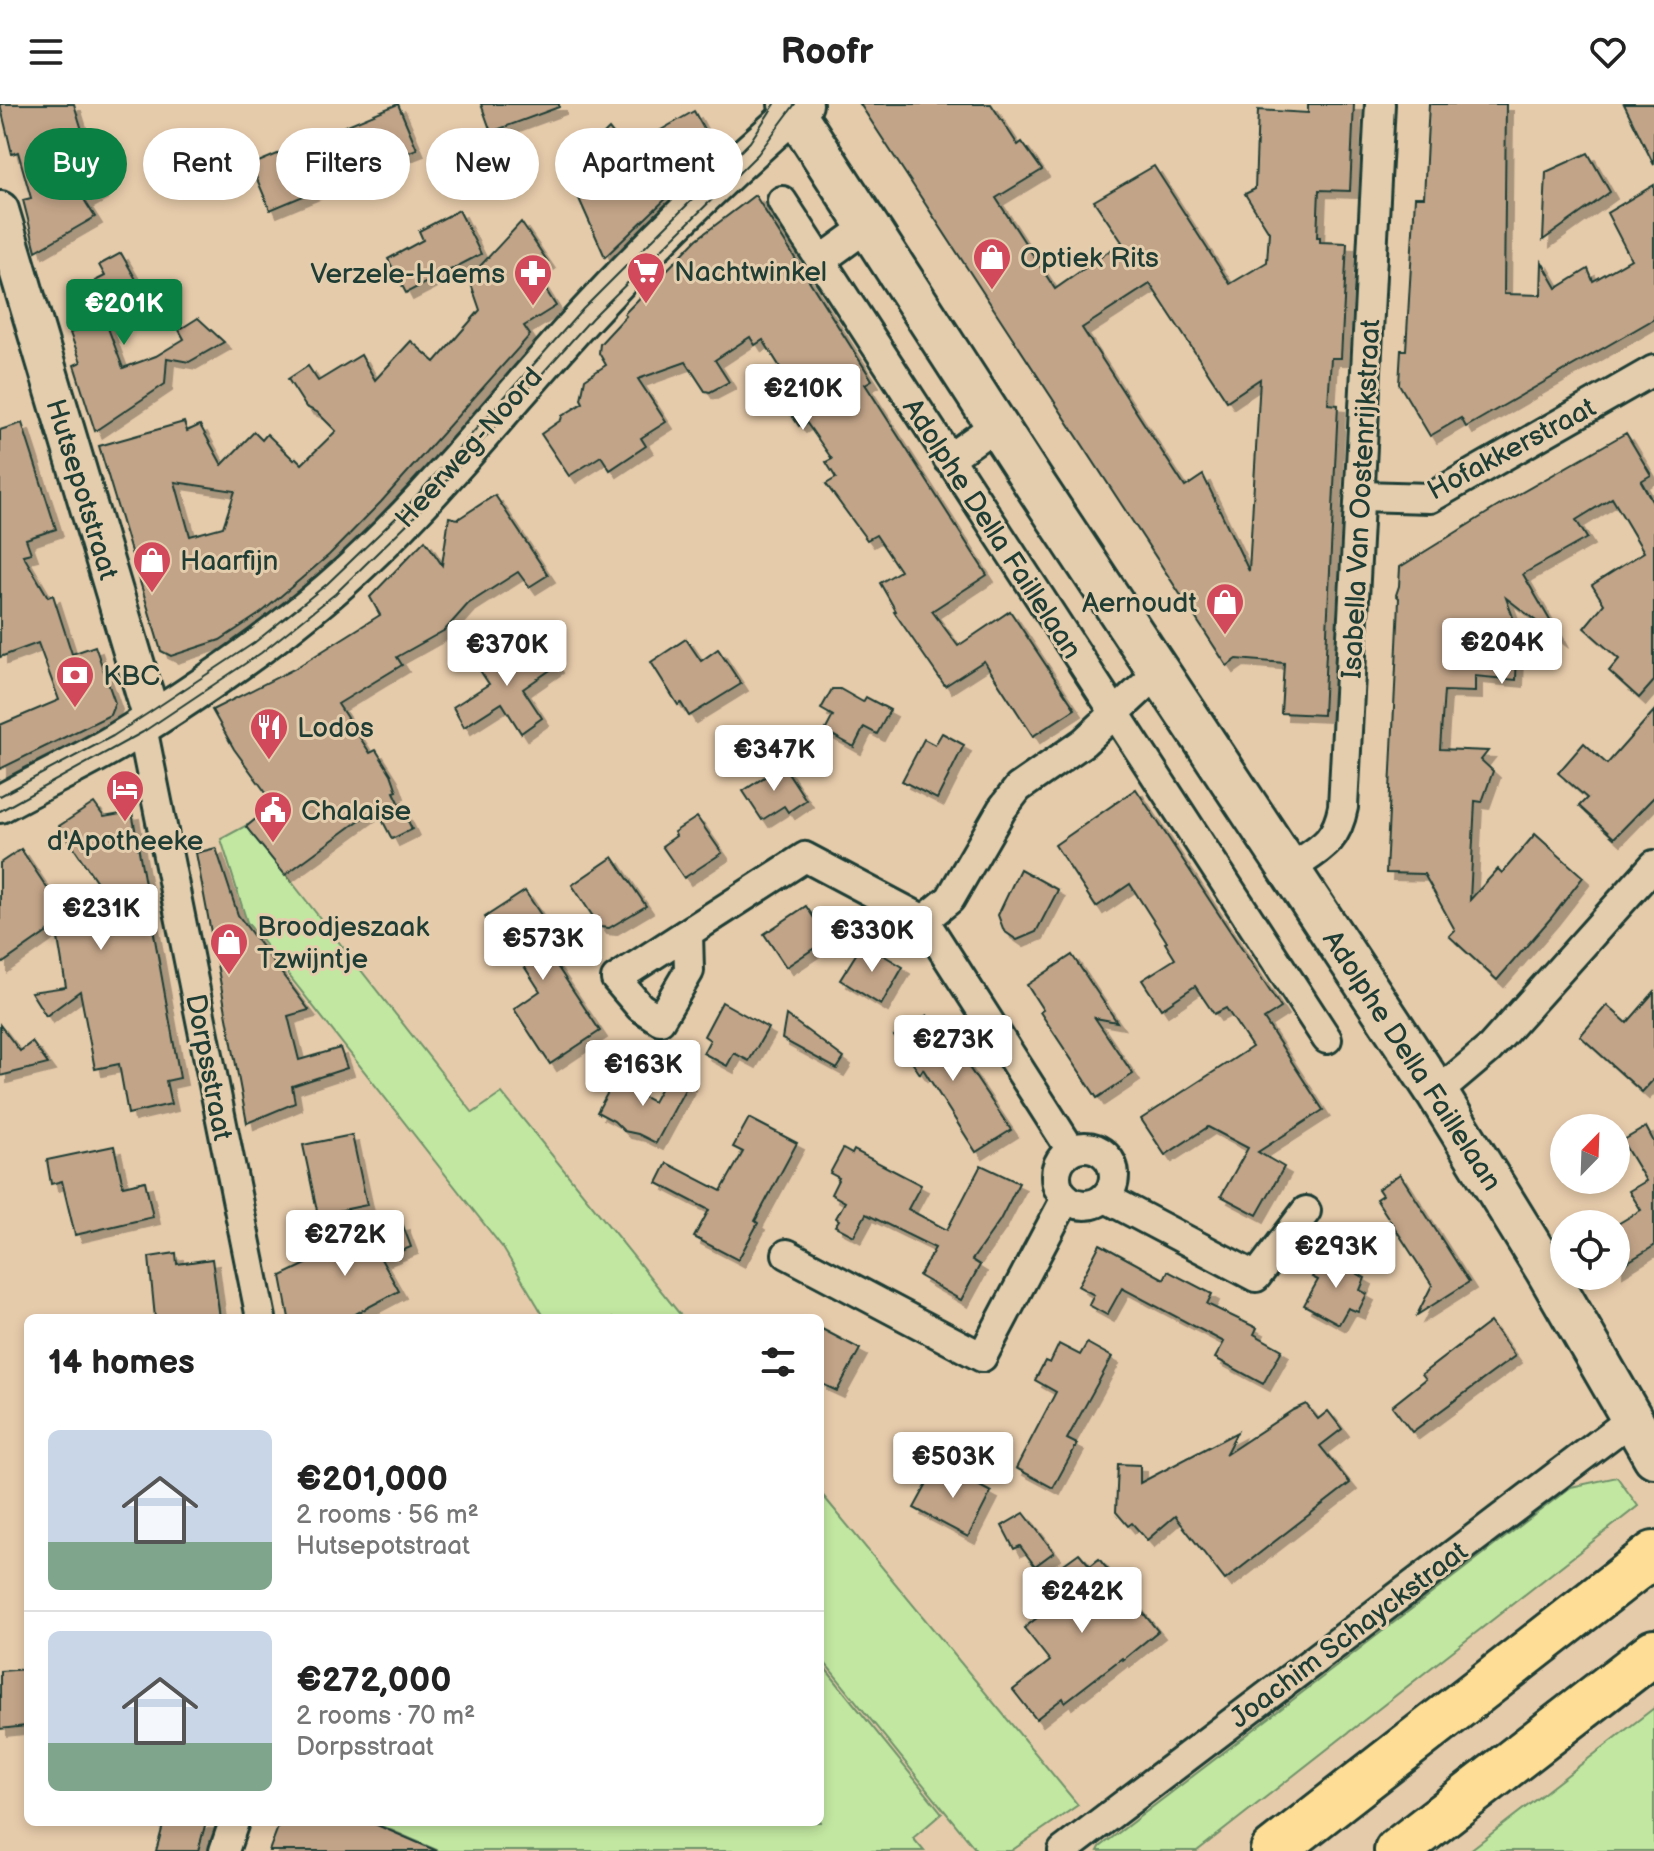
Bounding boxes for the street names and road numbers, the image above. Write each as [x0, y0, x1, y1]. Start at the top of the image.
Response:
street label: Isabella Van Oostenrijkstraat [1336, 318, 1387, 680]
street label: Heerweg-Noord [389, 361, 550, 535]
street label: Hofakkerstraat [1422, 391, 1602, 507]
street label: Adolphe Della Faillelaan [895, 393, 1088, 665]
street label: Hutsepotstraat [38, 395, 125, 584]
street label: Adolphe Della Faillelaan [1315, 925, 1508, 1197]
street label: Dorpsstraat [178, 991, 239, 1144]
street label: Joachim Schayckstraat [1224, 1535, 1475, 1735]

